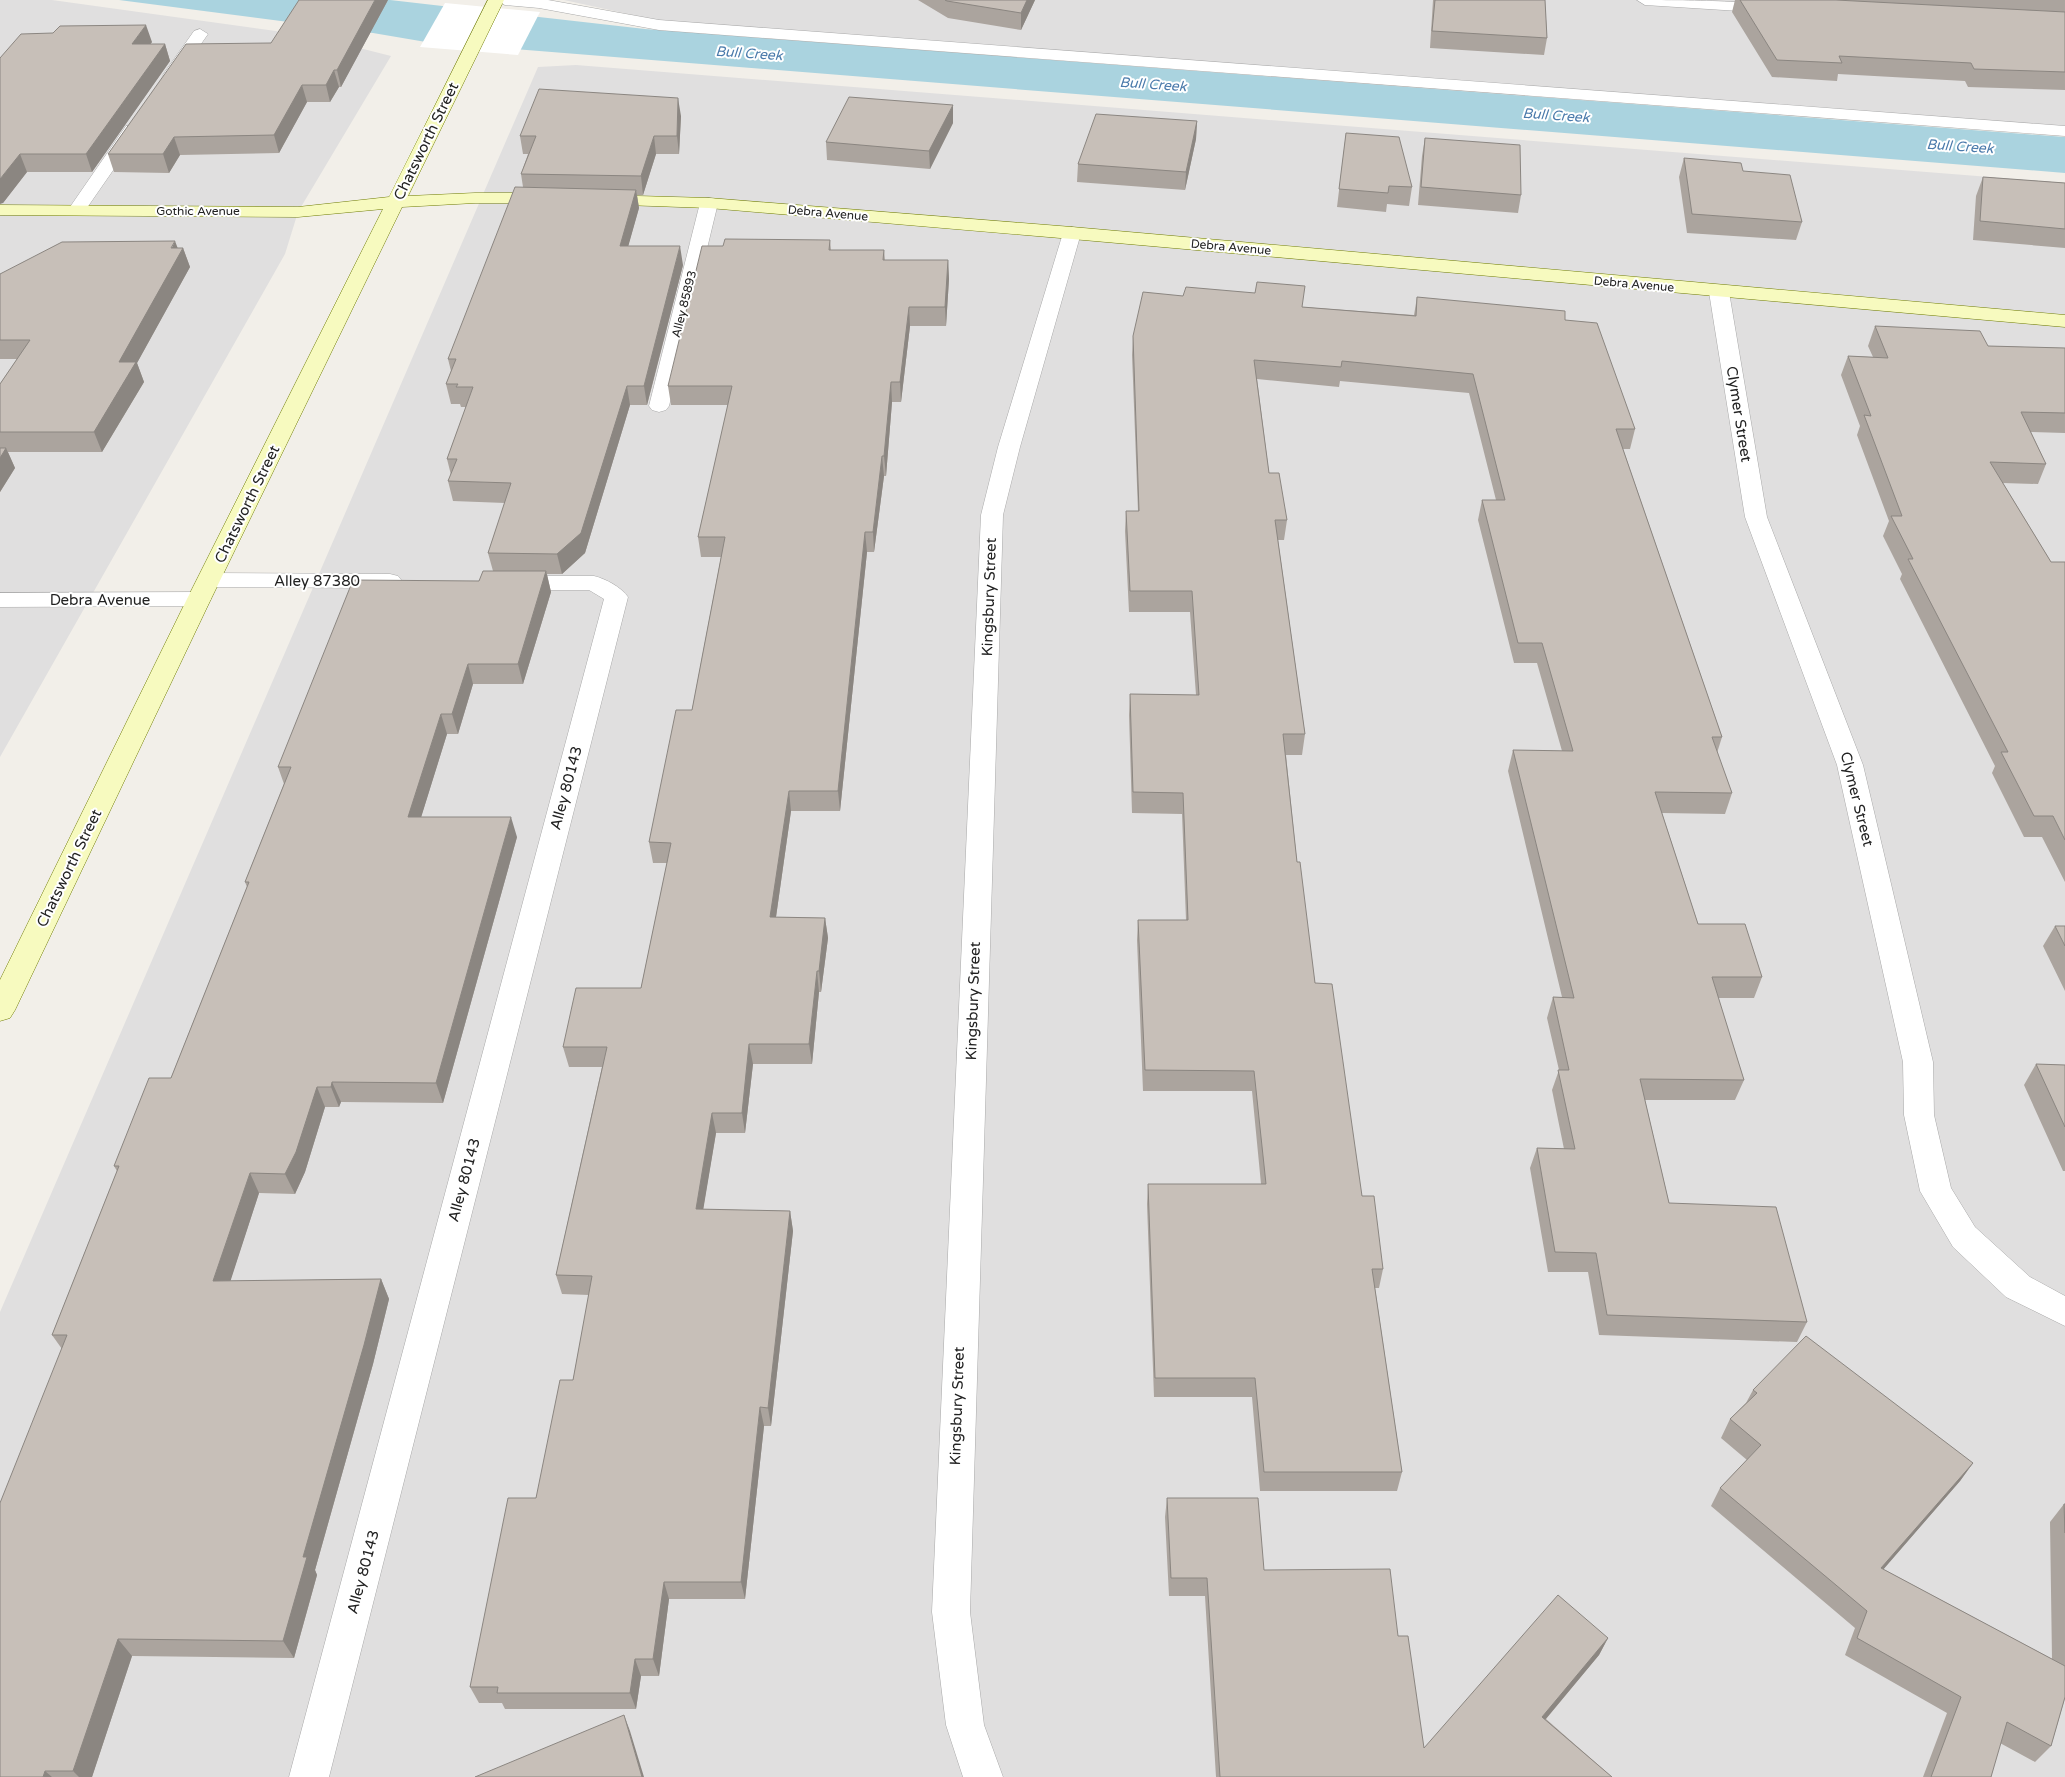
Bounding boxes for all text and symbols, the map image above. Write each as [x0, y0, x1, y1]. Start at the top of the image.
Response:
water label: Bull Creek [715, 43, 784, 64]
water label: Bull Creek [1119, 74, 1188, 95]
street label: Chatsworth Street [390, 79, 462, 203]
water label: Bull Creek [1522, 105, 1591, 126]
water label: Bull Creek [1926, 136, 1995, 157]
street label: Debra Avenue [787, 203, 869, 224]
street label: Gothic Avenue [156, 204, 240, 218]
street label: Debra Avenue [1190, 237, 1272, 258]
street label: Alley 85893 [669, 269, 699, 339]
street label: Debra Avenue [1593, 274, 1675, 295]
street label: Clymer Street [1723, 365, 1756, 464]
street label: Chatsworth Street [211, 442, 283, 566]
street label: Kingsbury Street [978, 537, 1000, 657]
street label: Alley 87380 [274, 572, 360, 590]
street label: Debra Avenue [50, 591, 150, 609]
street label: Alley 80143 [546, 744, 586, 832]
street label: Clymer Street [1837, 750, 1878, 848]
street label: Chatsworth Street [33, 806, 105, 930]
street label: Kingsbury Street [962, 941, 984, 1061]
street label: Alley 80143 [444, 1136, 484, 1224]
street label: Kingsbury Street [946, 1346, 968, 1466]
street label: Alley 80143 [343, 1528, 383, 1616]

